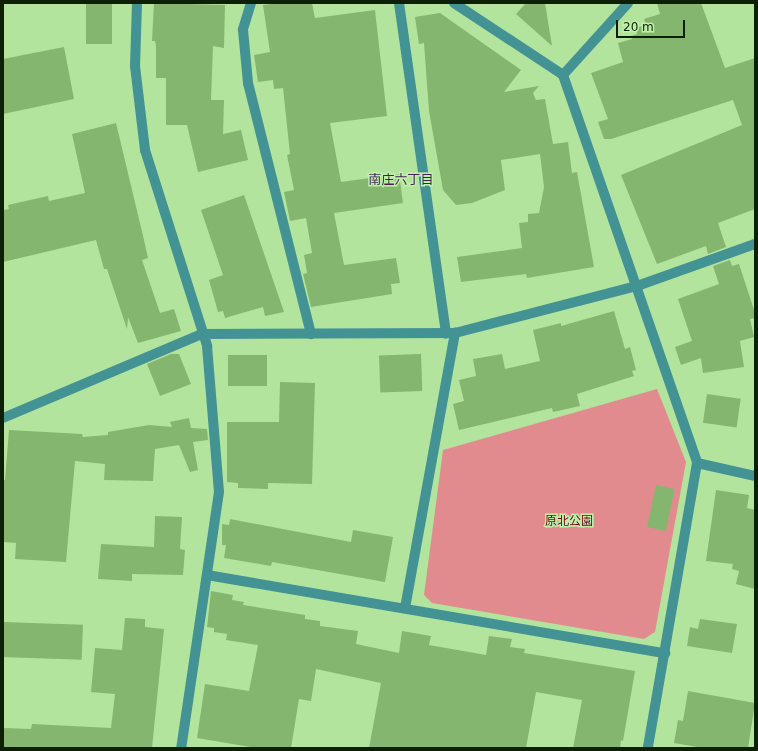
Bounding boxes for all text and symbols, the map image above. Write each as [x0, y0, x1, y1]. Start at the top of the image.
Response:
scale bar [618, 12, 687, 38]
text: 20 m [623, 20, 654, 34]
district label: 南庄六丁目 [369, 172, 433, 188]
park label: 原北公園 [545, 515, 593, 529]

